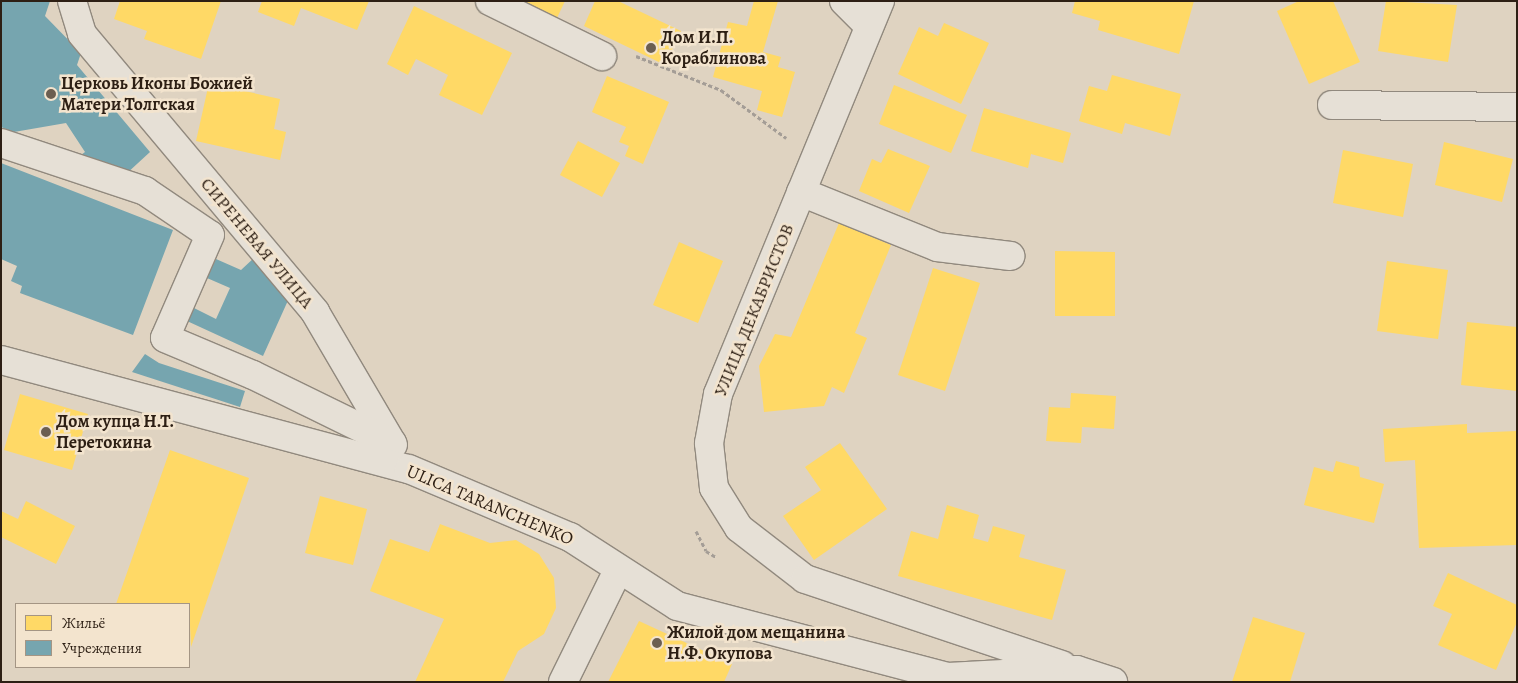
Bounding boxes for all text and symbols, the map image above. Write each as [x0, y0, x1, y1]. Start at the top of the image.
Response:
place label: Дом И.П. Кораблинова [661, 27, 766, 70]
marker: Дом И.П. Кораблинова [645, 42, 657, 54]
place label: Церковь Иконы Божией Матери Толгская [61, 73, 253, 116]
marker: Церковь Иконы Божией Матери Толгская [45, 88, 57, 100]
street label: СИРЕНЕВАЯ УЛИЦА [196, 173, 318, 313]
street label: УЛИЦА ДЕКАБРИСТОВ [710, 221, 798, 399]
place label: Дом купца Н.Т. Перетокина [56, 411, 174, 454]
marker: Дом купца Н.Т. Перетокина [40, 426, 52, 438]
street label: ULICA TARANCHENKO [403, 460, 577, 550]
legend [15, 603, 190, 668]
text: Жильё [62, 613, 105, 633]
place label: Жилой дом мещанина Н.Ф. Окупова [667, 622, 845, 664]
marker: Жилой дом мещанина Н.Ф. Окупова [651, 637, 663, 649]
text: Учреждения [62, 638, 142, 658]

